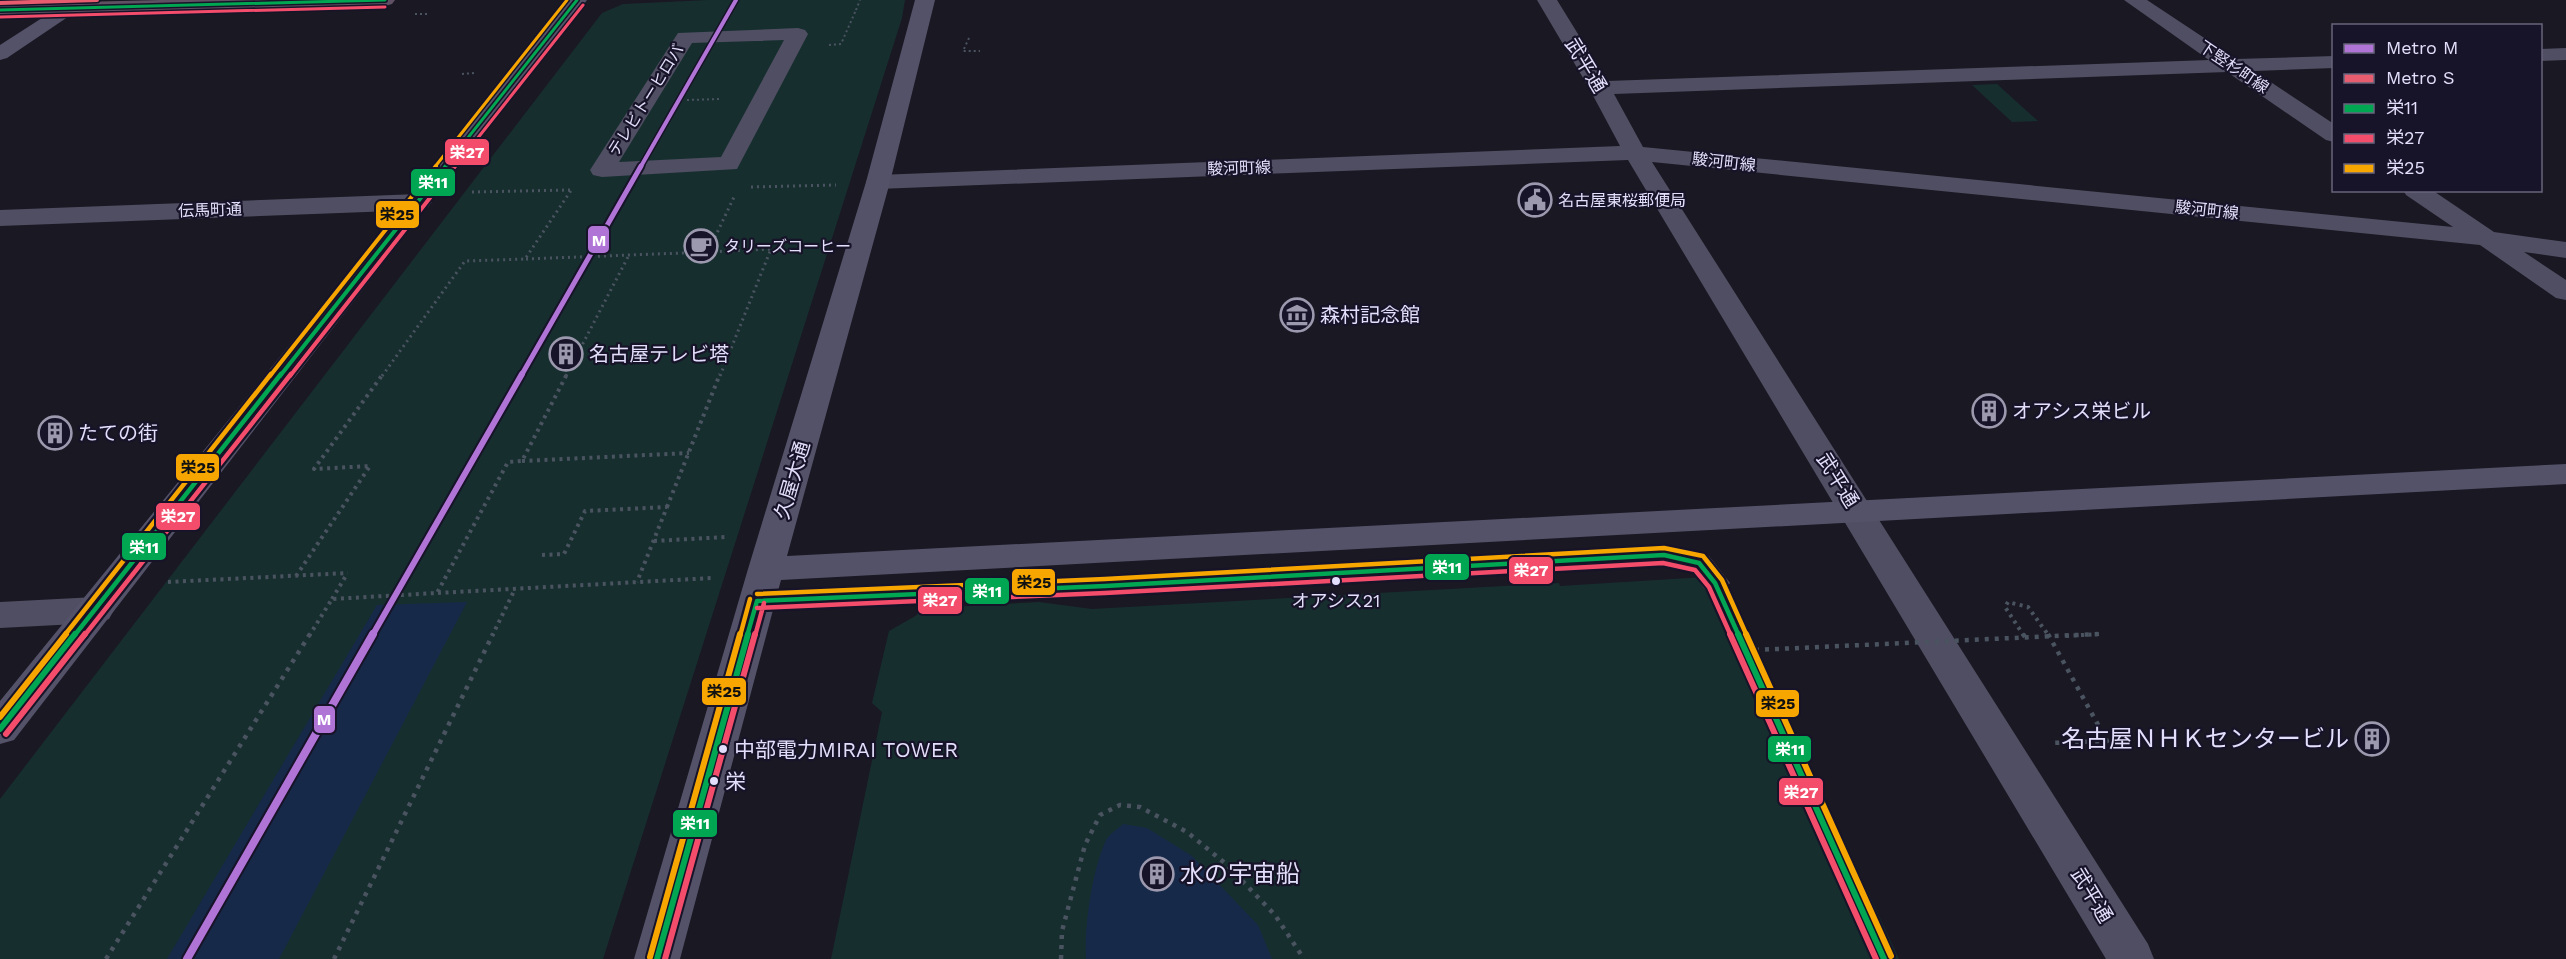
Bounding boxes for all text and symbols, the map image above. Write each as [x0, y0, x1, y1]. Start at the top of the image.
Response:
legend [2332, 24, 2542, 192]
street label: 武平通 [1560, 33, 1612, 97]
street label: 下竪杉町線 [2196, 37, 2272, 97]
text: Metro M [2386, 37, 2458, 58]
street label: テレビトーヒロバ [604, 41, 688, 159]
text: Metro S [2386, 67, 2454, 88]
text: 栄11 [2386, 97, 2418, 118]
text: 栄27 [2386, 127, 2424, 148]
line badge: 栄27 [444, 138, 490, 166]
text: 栄27 [450, 143, 485, 162]
street label: 駿河町線 [1691, 149, 1757, 175]
street label: 駿河町線 [1207, 157, 1271, 179]
text: 栄25 [2386, 157, 2425, 178]
line badge: 栄11 [410, 168, 456, 197]
text: 栄11 [418, 173, 448, 192]
public building icon: 名古屋東桜郵便局 [1517, 182, 1553, 218]
place label: 名古屋東桜郵便局 [1558, 191, 1686, 210]
street label: 駿河町線 [2174, 197, 2240, 223]
street label: 伝馬町通 [178, 199, 242, 221]
line badge: 栄25 [375, 200, 420, 229]
text: 栄25 [380, 205, 414, 224]
line badge: M [587, 225, 610, 254]
cafe icon: タリーズコーヒー [683, 228, 719, 264]
text: M [592, 231, 606, 250]
place label: タリーズコーヒー [724, 237, 851, 256]
museum icon: 森村記念館 [1279, 297, 1315, 333]
place label: 森村記念館 [1320, 303, 1420, 327]
building icon: 名古屋テレビ塔 [548, 336, 584, 372]
place label: 名古屋テレビ塔 [589, 342, 729, 366]
building icon: オアシス栄ビル [1971, 393, 2007, 429]
place label: オアシス栄ビル [2012, 399, 2151, 423]
building icon: たての街 [37, 415, 73, 451]
place label: たての街 [78, 421, 158, 445]
street label: 久屋大通 [769, 438, 815, 522]
street label: 武平通 [1812, 448, 1864, 512]
line badge: 栄25 [175, 453, 220, 482]
text: 栄25 [181, 458, 215, 477]
line badge: 栄27 [155, 502, 201, 531]
text: 栄27 [161, 507, 196, 526]
line badge: 栄11 [121, 532, 167, 561]
text: 栄11 [129, 538, 159, 557]
line badge: 栄11 [1424, 553, 1470, 581]
line badge: 栄27 [1508, 556, 1554, 585]
text: 栄11 [1432, 558, 1462, 577]
text: 栄27 [1514, 561, 1549, 580]
line badge: 栄25 [1011, 568, 1056, 596]
text: 栄25 [1017, 573, 1051, 592]
marker: オアシス21 [1330, 575, 1342, 587]
line badge: 栄11 [964, 577, 1010, 605]
text: 栄11 [972, 582, 1002, 601]
line badge: 栄27 [917, 586, 963, 615]
place label: オアシス21 [1292, 590, 1380, 611]
text: 栄27 [923, 591, 958, 610]
line badge: 栄25 [701, 677, 747, 706]
text: 栄25 [707, 682, 741, 701]
line badge: 栄25 [1755, 689, 1800, 718]
text: 栄25 [1761, 694, 1795, 713]
line badge: M [313, 705, 336, 734]
text: M [317, 710, 331, 729]
building icon: 名古屋ＮＨＫセンタービル [2354, 721, 2390, 757]
place label: 名古屋ＮＨＫセンタービル [2061, 725, 2349, 753]
line badge: 栄11 [1767, 735, 1812, 763]
place label: 中部電力MIRAI TOWER [734, 737, 958, 762]
text: 栄11 [1775, 740, 1805, 759]
marker: 中部電力MIRAI TOWER [717, 743, 729, 755]
place label: 栄 [725, 769, 746, 794]
marker: 栄 [708, 775, 720, 787]
line badge: 栄27 [1778, 777, 1824, 806]
text: 栄27 [1784, 783, 1819, 802]
line badge: 栄11 [672, 809, 718, 838]
text: 栄11 [680, 814, 710, 833]
building icon: 水の宇宙船 [1139, 856, 1175, 892]
place label: 水の宇宙船 [1180, 860, 1300, 888]
street label: 武平通 [2066, 863, 2118, 927]

